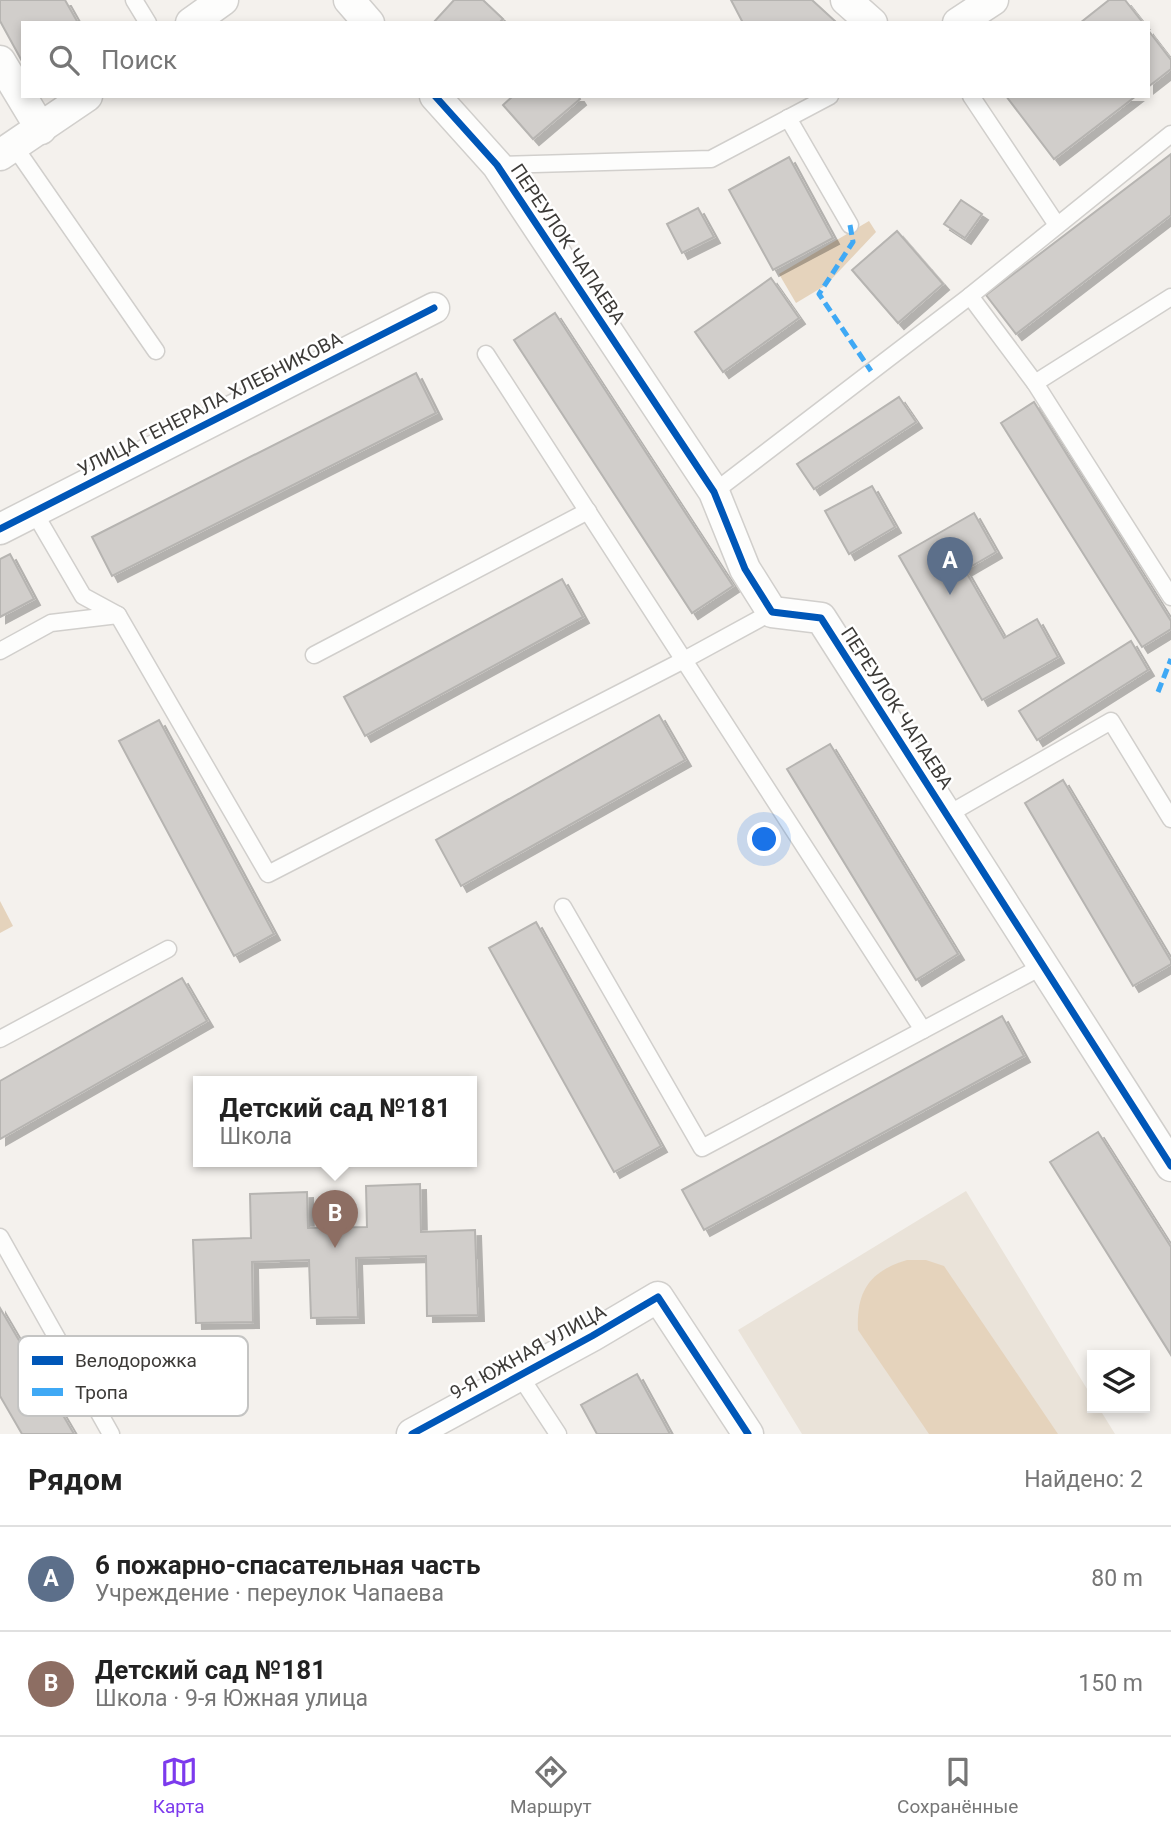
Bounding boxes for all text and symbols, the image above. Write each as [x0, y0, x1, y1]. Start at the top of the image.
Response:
search box [21, 21, 1150, 98]
icon: search [45, 41, 83, 79]
text: Поиск [101, 45, 177, 75]
street label: ПЕРЕУЛОК ЧАПАЕВА [506, 159, 631, 329]
street label: УЛИЦА ГЕНЕРАЛА ХЛЕБНИКОВА [74, 327, 347, 481]
pin: A [927, 537, 973, 595]
street label: ПЕРЕУЛОК ЧАПАЕВА [836, 623, 958, 794]
your location [747, 822, 781, 856]
popup [193, 1076, 477, 1167]
text: Детский сад №181 [219, 1093, 451, 1123]
text: Школа [219, 1123, 292, 1150]
pin: B [312, 1190, 358, 1248]
street label: 9-Я ЮЖНАЯ УЛИЦА [446, 1299, 610, 1404]
legend [18, 1336, 248, 1416]
text: Велодорожка [75, 1349, 197, 1372]
map controls [1087, 1350, 1150, 1413]
button: layers [1087, 1350, 1150, 1413]
text: Тропа [75, 1381, 128, 1404]
text: Рядом [28, 1462, 123, 1497]
text: Найдено: 2 [1024, 1466, 1143, 1493]
text: 6 пожарно-спасательная часть [95, 1550, 480, 1580]
text: A [43, 1565, 59, 1592]
text: 80 m [1091, 1565, 1143, 1592]
text: Учреждение · переулок Чапаева [95, 1580, 444, 1607]
text: Детский сад №181 [95, 1655, 326, 1685]
text: B [44, 1670, 58, 1697]
text: 150 m [1078, 1670, 1143, 1697]
text: Школа · 9-я Южная улица [95, 1685, 368, 1712]
tab: Карта [153, 1753, 205, 1818]
tab: Маршрут [510, 1753, 592, 1818]
tab: Сохранённые [897, 1753, 1018, 1818]

